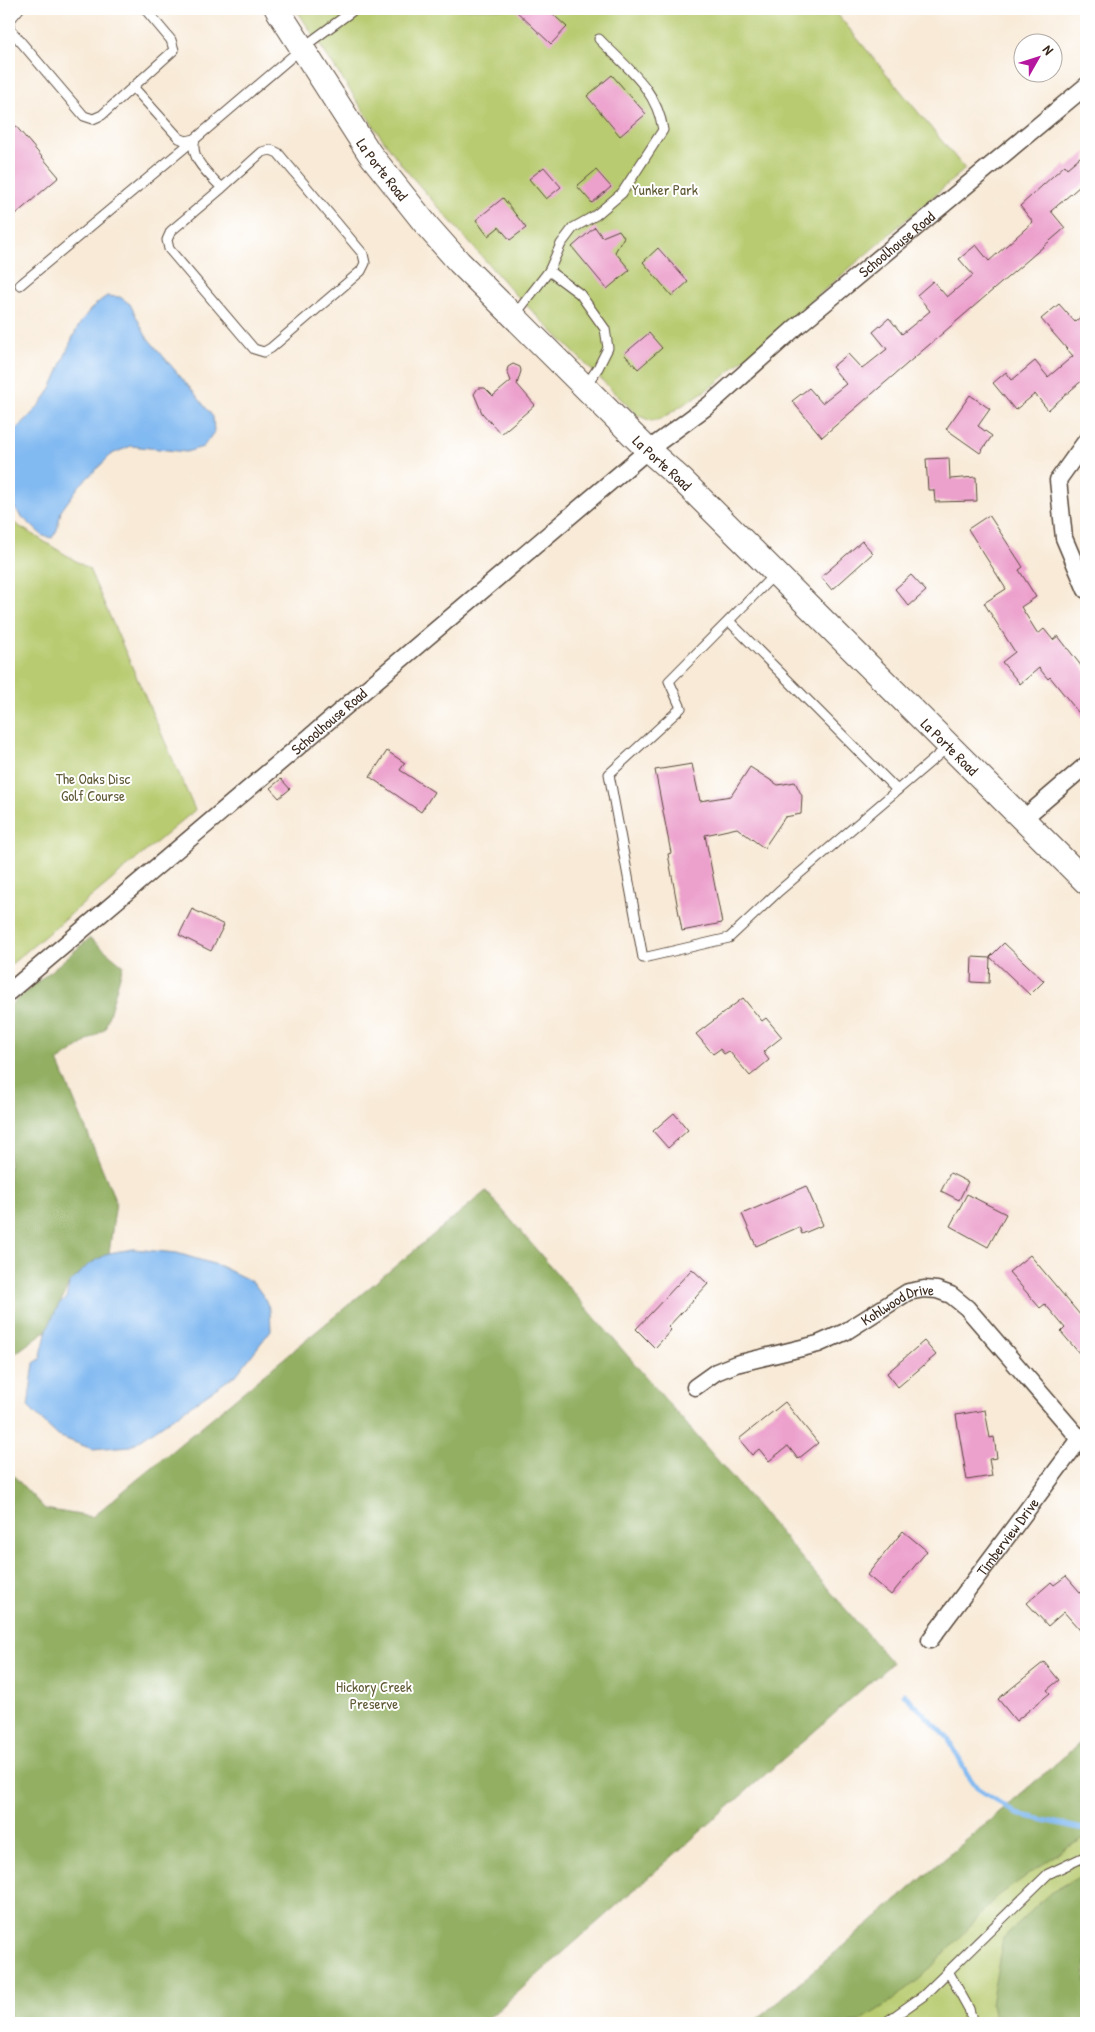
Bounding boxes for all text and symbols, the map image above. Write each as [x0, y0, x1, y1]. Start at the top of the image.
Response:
north arrow [1012, 32, 1062, 82]
text: N [1039, 41, 1059, 59]
street label: La Porte Road [352, 134, 413, 205]
park label: Yunker Park [632, 179, 698, 200]
street label: Schoolhouse Road [854, 206, 939, 282]
street label: La Porte Road [628, 430, 697, 495]
street label: Schoolhouse Road [286, 683, 371, 759]
street label: La Porte Road [916, 713, 983, 780]
park label: The Oaks Disc Golf Course [56, 768, 130, 806]
street label: Kohlwood Drive [856, 1278, 935, 1330]
street label: Timberview Drive [971, 1493, 1043, 1580]
park label: Hickory Creek Preserve [336, 1676, 412, 1714]

